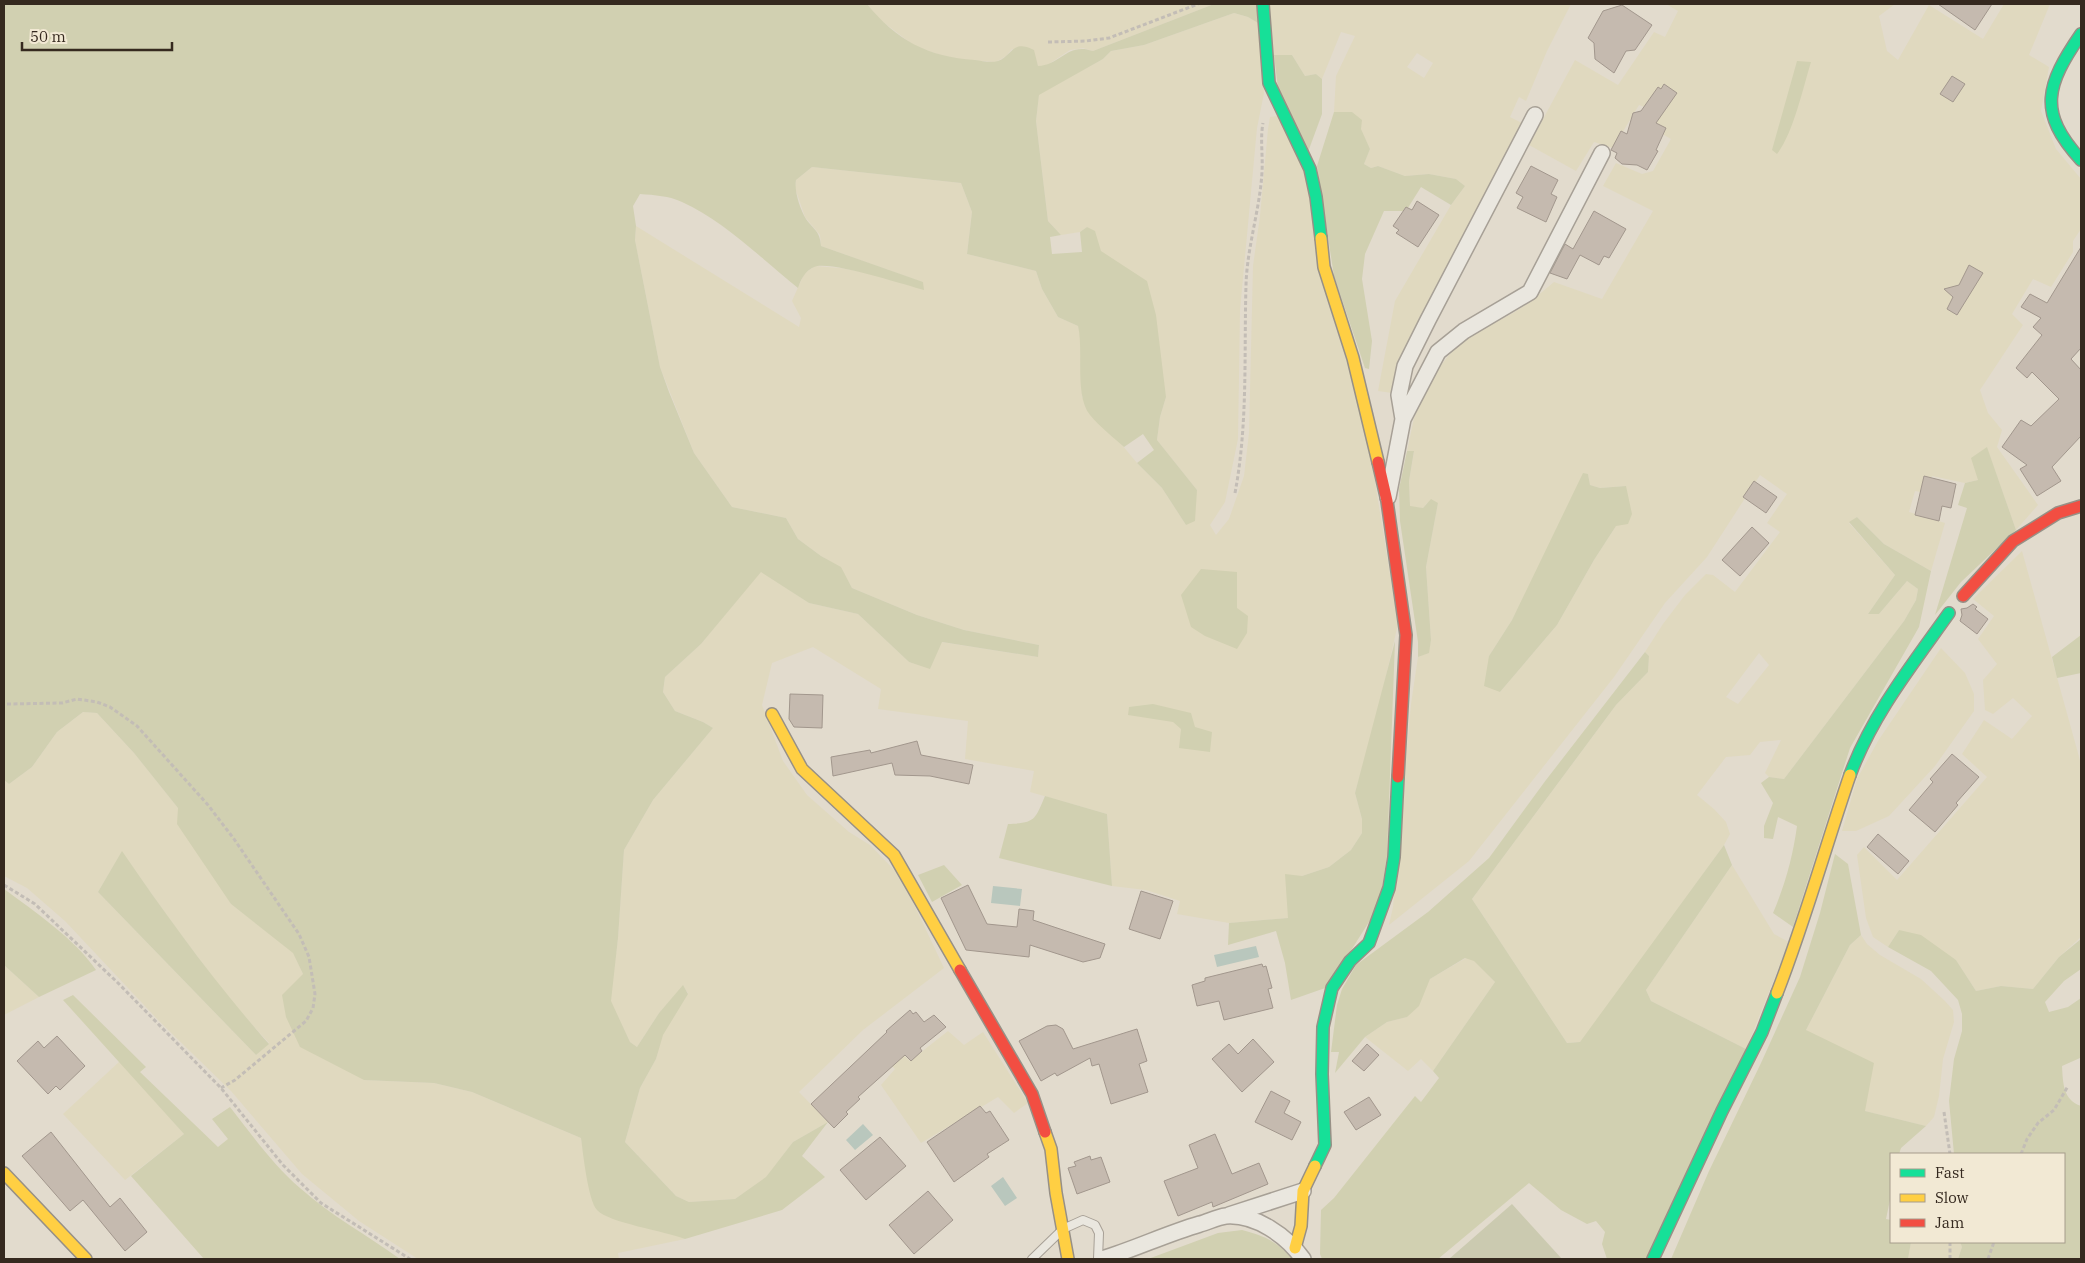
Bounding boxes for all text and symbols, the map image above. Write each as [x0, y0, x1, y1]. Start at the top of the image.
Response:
scale bar [22, 20, 172, 52]
text: 50 m [30, 27, 66, 46]
legend [1890, 1153, 2065, 1243]
text: Fast [1935, 1163, 1965, 1182]
text: Slow [1935, 1188, 1969, 1207]
text: Jam [1935, 1213, 1964, 1232]

